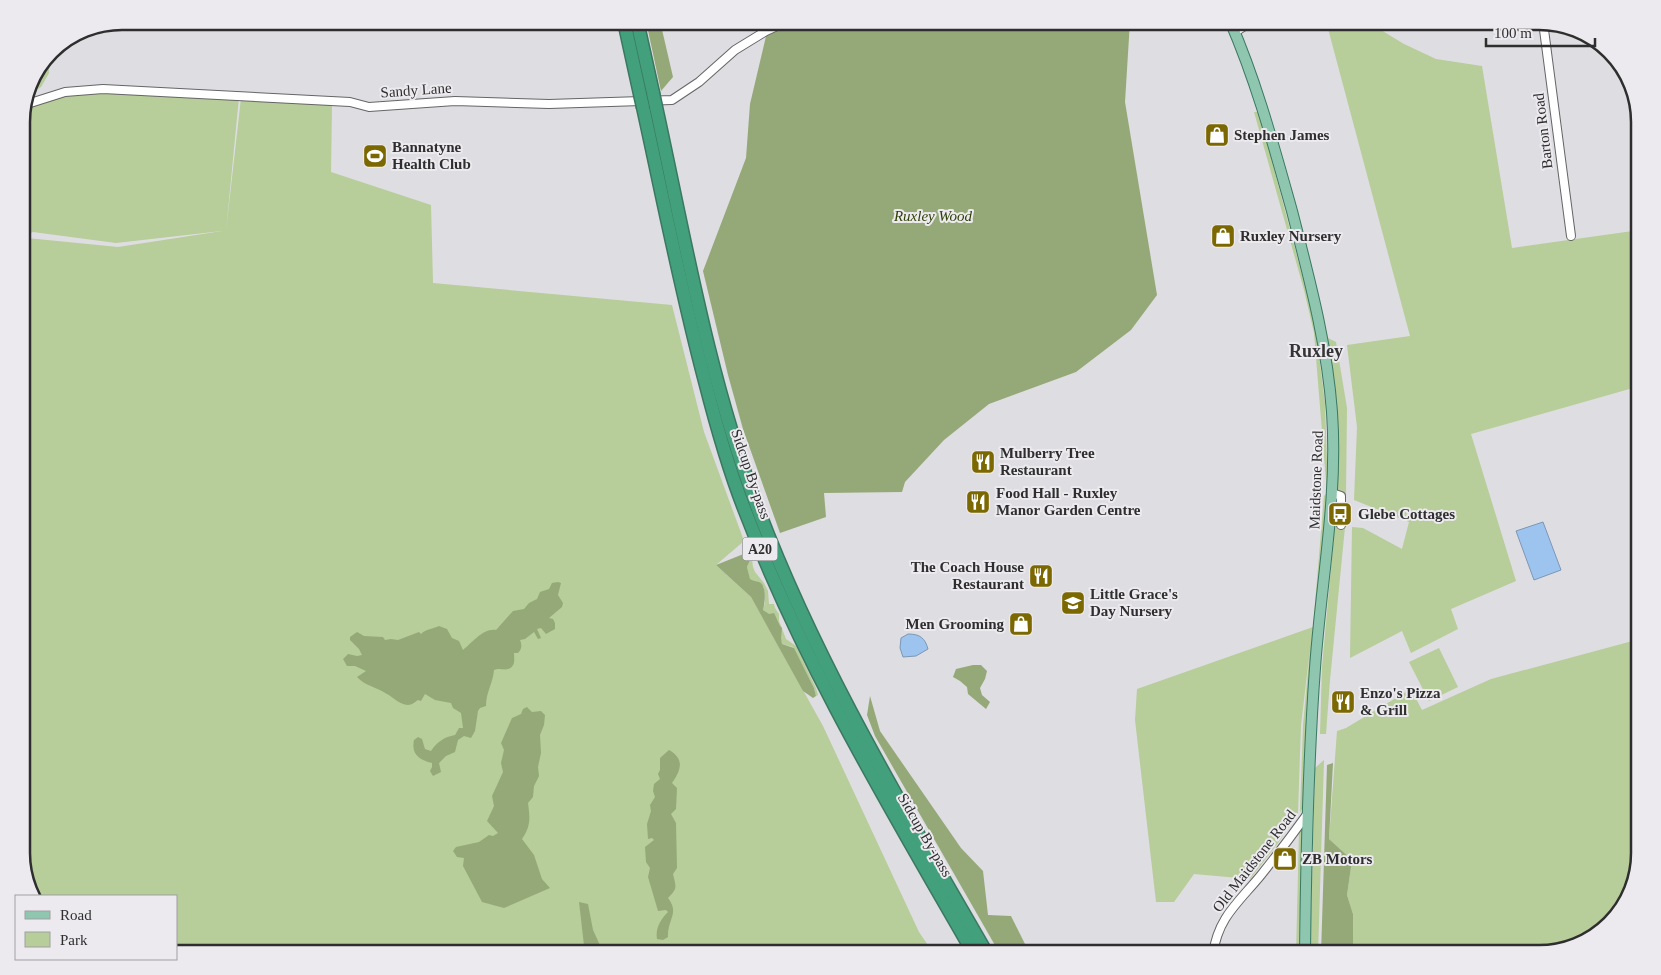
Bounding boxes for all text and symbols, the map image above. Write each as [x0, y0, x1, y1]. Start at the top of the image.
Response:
scale bar [1486, 15, 1595, 47]
text: 100 m [1494, 25, 1532, 41]
street label: Sandy Lane [380, 80, 452, 100]
street label: Barton Road [1530, 92, 1556, 170]
shop icon: Stephen James [1204, 122, 1230, 148]
place label: Stephen James [1234, 127, 1330, 143]
place label: Bannatyne Health Club [392, 139, 471, 172]
sports icon: Bannatyne Health Club [362, 143, 388, 169]
park label: Ruxley Wood [893, 208, 973, 224]
shop icon: Ruxley Nursery [1210, 223, 1236, 249]
place label: Ruxley Nursery [1240, 228, 1342, 244]
district label: Ruxley [1289, 341, 1343, 361]
street label: Sidcup By-pass [728, 427, 774, 521]
street label: Maidstone Road [1306, 430, 1326, 530]
place label: Mulberry Tree Restaurant [1000, 445, 1095, 478]
restaurant icon: Mulberry Tree Restaurant [970, 449, 996, 475]
place label: Food Hall - Ruxley Manor Garden Centre [996, 485, 1141, 518]
restaurant icon: Food Hall - Ruxley Manor Garden Centre [965, 489, 991, 515]
bus stop icon: Glebe Cottages [1327, 501, 1353, 527]
place label: Glebe Cottages [1358, 506, 1455, 522]
road number: A20 [742, 538, 778, 560]
place label: The Coach House Restaurant [911, 559, 1024, 592]
restaurant icon: The Coach House Restaurant [1028, 563, 1054, 589]
place label: Little Grace's Day Nursery [1090, 586, 1178, 619]
school or university icon: Little Grace's Day Nursery [1060, 590, 1086, 616]
shop icon: Men Grooming [1008, 611, 1034, 637]
place label: Men Grooming [906, 616, 1004, 632]
place label: Enzo's Pizza & Grill [1360, 685, 1441, 718]
restaurant icon: Enzo's Pizza & Grill [1330, 689, 1356, 715]
street label: Sidcup By-pass [895, 790, 955, 880]
street label: Old Maidstone Road [1209, 806, 1299, 915]
shop icon: ZB Motors [1272, 846, 1298, 872]
place label: ZB Motors [1302, 851, 1373, 867]
legend [15, 895, 178, 960]
text: Road [60, 907, 92, 923]
text: Park [60, 932, 88, 948]

